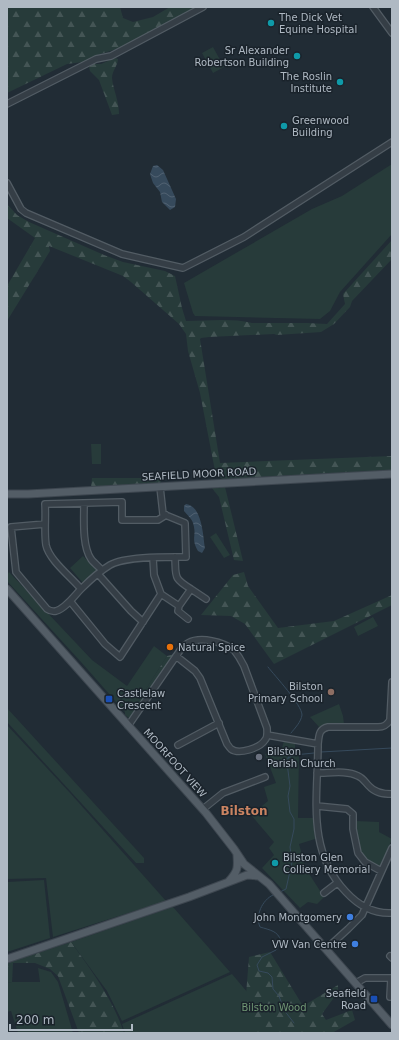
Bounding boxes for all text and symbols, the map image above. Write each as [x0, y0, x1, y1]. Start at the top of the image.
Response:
place label: The Dick Vet Equine Hospital [278, 12, 357, 35]
marker: The Dick Vet Equine Hospital [266, 18, 276, 28]
place label: Sr Alexander Robertson Building [194, 45, 290, 68]
marker: Sr Alexander Robertson Building [292, 51, 302, 61]
place label: The Roslin Institute [280, 71, 332, 94]
marker: The Roslin Institute [335, 77, 345, 87]
place label: Greenwood Building [292, 115, 349, 138]
marker: Greenwood Building [279, 121, 289, 131]
street label: SEAFIELD MOOR ROAD [141, 465, 257, 482]
marker: Natural Spice [165, 642, 175, 652]
place label: Natural Spice [178, 642, 245, 653]
place label: Bilston Primary School [248, 681, 323, 704]
marker: Bilston Primary School [326, 687, 336, 697]
place label: Castlelaw Crescent [117, 688, 165, 711]
marker: Castlelaw Crescent [104, 694, 114, 704]
street label: MOORFOOT VIEW [141, 727, 209, 799]
place label: Bilston Parish Church [267, 746, 336, 769]
marker: Bilston Parish Church [254, 752, 264, 762]
district label: Bilston [220, 804, 268, 818]
place label: Bilston Glen Colliery Memorial [283, 852, 370, 875]
marker: Bilston Glen Colliery Memorial [270, 858, 280, 868]
place label: John Montgomery [253, 912, 342, 923]
marker: John Montgomery [345, 912, 355, 922]
place label: VW Van Centre [272, 939, 347, 950]
marker: VW Van Centre [350, 939, 360, 949]
place label: Seafield Road [326, 988, 366, 1011]
marker: Seafield Road [369, 994, 379, 1004]
park label: Bilston Wood [241, 1002, 307, 1013]
scale bar [10, 1006, 132, 1032]
text: 200 m [16, 1013, 54, 1027]

